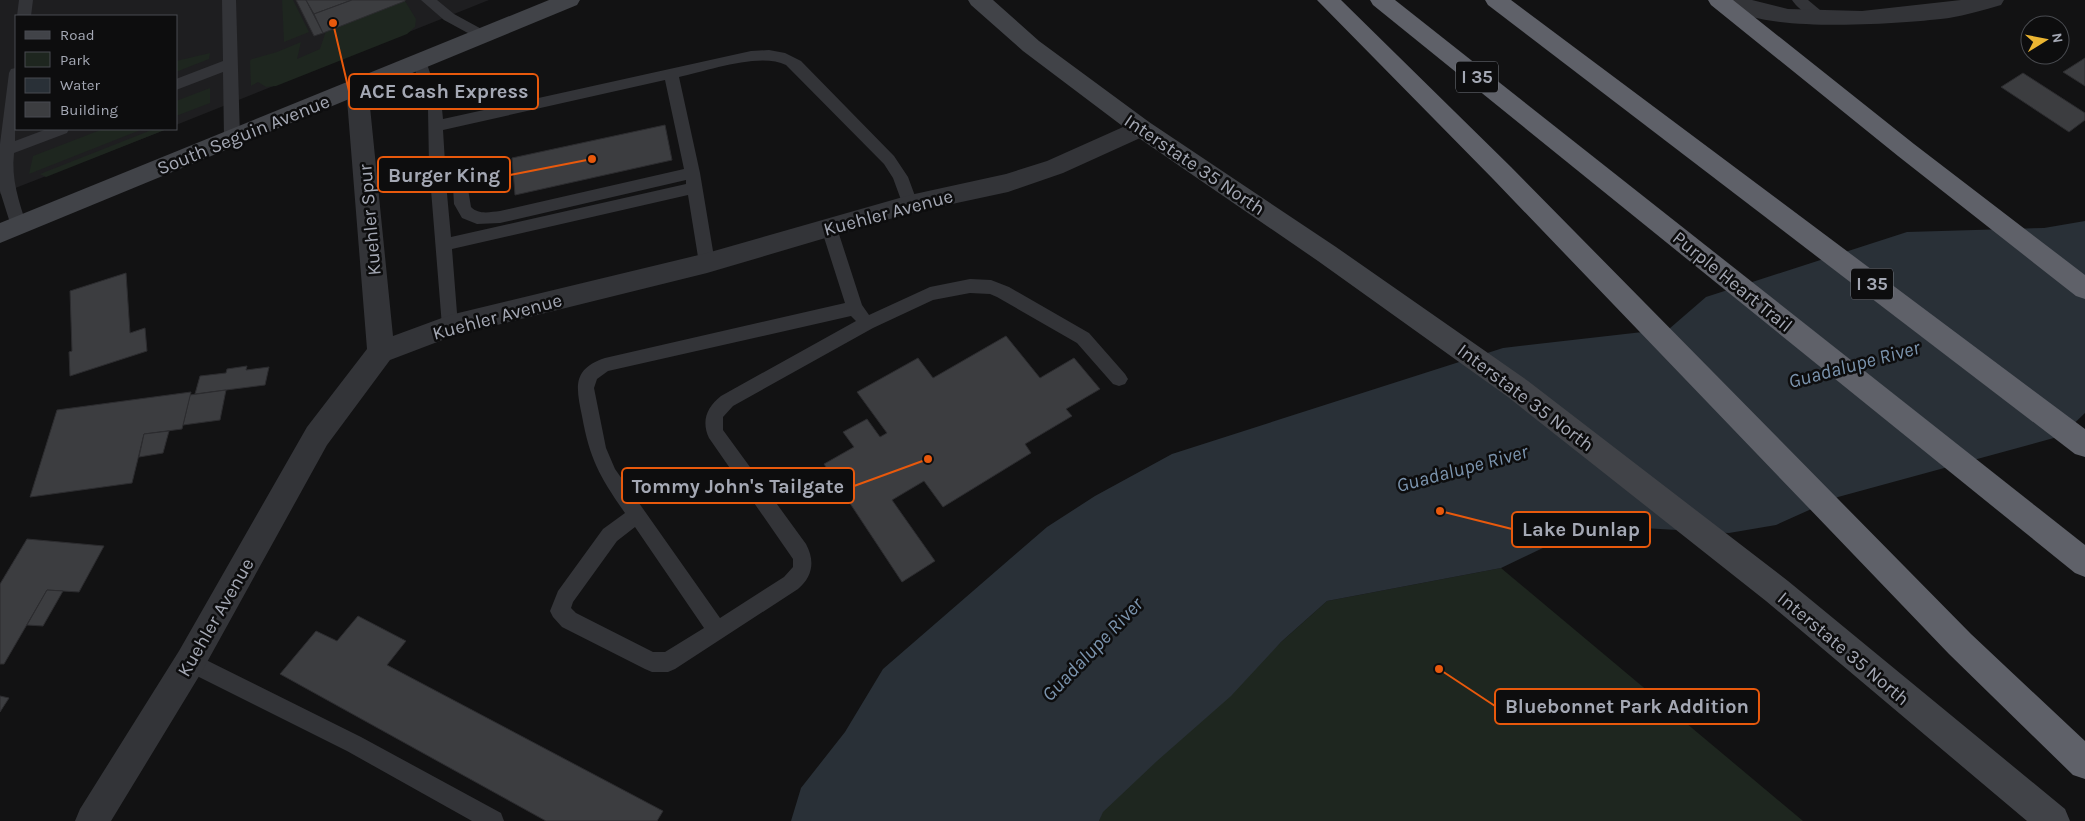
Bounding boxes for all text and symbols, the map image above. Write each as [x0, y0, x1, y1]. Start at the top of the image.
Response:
legend [15, 15, 178, 130]
north arrow [2020, 15, 2070, 65]
text: Road [60, 26, 95, 44]
text: N [2048, 31, 2067, 44]
text: Park [60, 51, 90, 69]
road number: I 35 [1456, 62, 1498, 92]
callout: ACE Cash Express [349, 74, 538, 109]
text: Water [60, 76, 101, 94]
text: ACE Cash Express [360, 80, 528, 103]
street label: South Seguin Avenue [154, 90, 333, 180]
text: Building [60, 101, 118, 119]
street label: Interstate 35 North [1120, 110, 1269, 220]
callout: Burger King [378, 157, 510, 192]
street label: Kuehler Spur [354, 163, 386, 277]
text: Burger King [388, 164, 500, 187]
street label: Kuehler Avenue [821, 185, 955, 241]
street label: Purple Heart Trail [1668, 227, 1797, 337]
road number: I 35 [1851, 268, 1893, 300]
street label: Kuehler Avenue [430, 289, 564, 345]
water label: Guadalupe River [1786, 336, 1923, 393]
street label: Interstate 35 North [1453, 339, 1598, 456]
water label: Guadalupe River [1394, 440, 1531, 497]
callout: Tommy John's Tailgate [622, 468, 854, 503]
text: Tommy John's Tailgate [632, 475, 844, 498]
callout: Lake Dunlap [1512, 512, 1650, 547]
text: Lake Dunlap [1522, 518, 1640, 541]
street label: Kuehler Avenue [173, 554, 259, 681]
street label: Interstate 35 North [1773, 587, 1914, 710]
water label: Guadalupe River [1037, 592, 1148, 706]
callout: Bluebonnet Park Addition [1495, 689, 1759, 724]
text: Bluebonnet Park Addition [1505, 695, 1749, 718]

